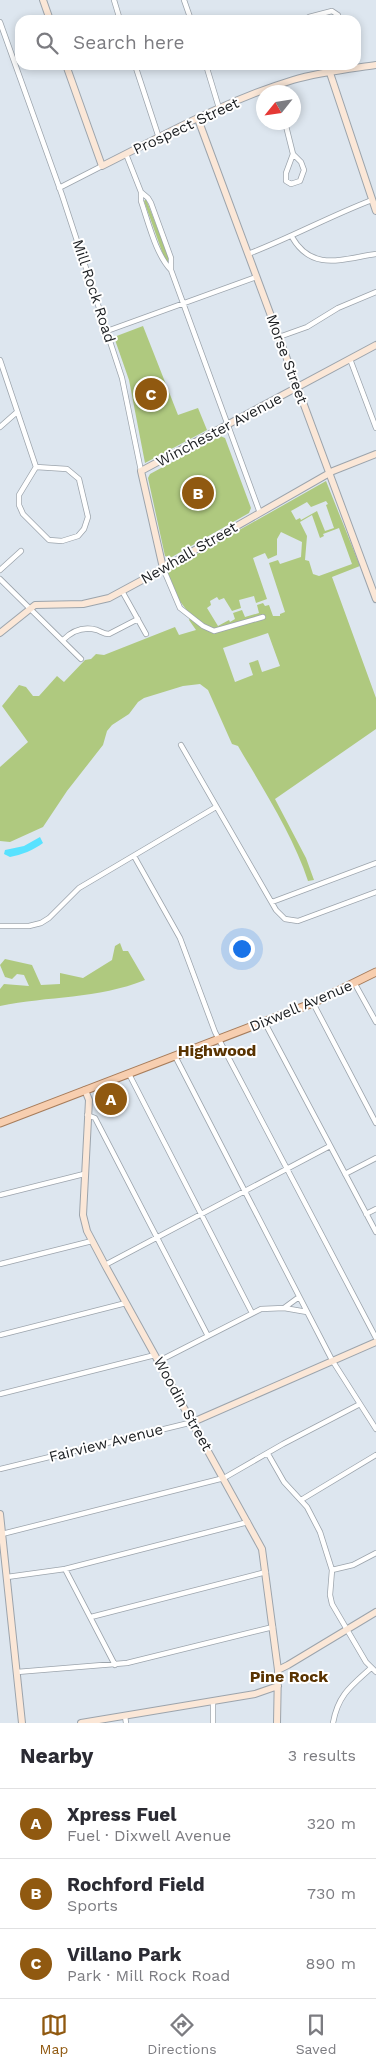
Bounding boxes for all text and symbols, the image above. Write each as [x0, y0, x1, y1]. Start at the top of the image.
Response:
search box [15, 15, 361, 70]
icon: search [33, 29, 61, 57]
text: Search here [73, 31, 184, 54]
north arrow [256, 85, 301, 130]
street label: Prospect Street [130, 93, 243, 158]
street label: Mill Rock Road [69, 237, 119, 345]
street label: Morse Street [262, 312, 312, 407]
pin: C [135, 375, 167, 413]
street label: Winchester Avenue [153, 389, 285, 471]
pin: B [182, 474, 214, 512]
street label: Newhall Street [137, 518, 241, 588]
your location [229, 936, 255, 962]
street label: Dixwell Avenue [247, 976, 355, 1036]
district label: Highwood [178, 1041, 256, 1060]
pin: A [95, 1080, 127, 1118]
street label: Woodin Street [150, 1354, 217, 1455]
street label: Fairview Avenue [47, 1420, 165, 1466]
district label: Pine Rock [250, 1667, 328, 1686]
text: Nearby [20, 1743, 93, 1768]
text: 3 results [288, 1746, 356, 1765]
text: Xpress Fuel [67, 1803, 177, 1826]
text: A [31, 1814, 41, 1833]
text: 320 m [307, 1814, 356, 1833]
text: Fuel · Dixwell Avenue [67, 1826, 231, 1845]
text: Rochford Field [67, 1873, 205, 1896]
text: B [31, 1884, 41, 1903]
text: 730 m [307, 1884, 356, 1903]
text: Sports [67, 1896, 118, 1915]
text: Villano Park [67, 1943, 181, 1966]
text: C [31, 1954, 41, 1973]
text: 890 m [306, 1954, 356, 1973]
text: Park · Mill Rock Road [67, 1966, 230, 1985]
tab: Map [40, 2011, 68, 2057]
tab: Directions [147, 2011, 217, 2057]
tab: Saved [296, 2011, 336, 2057]

